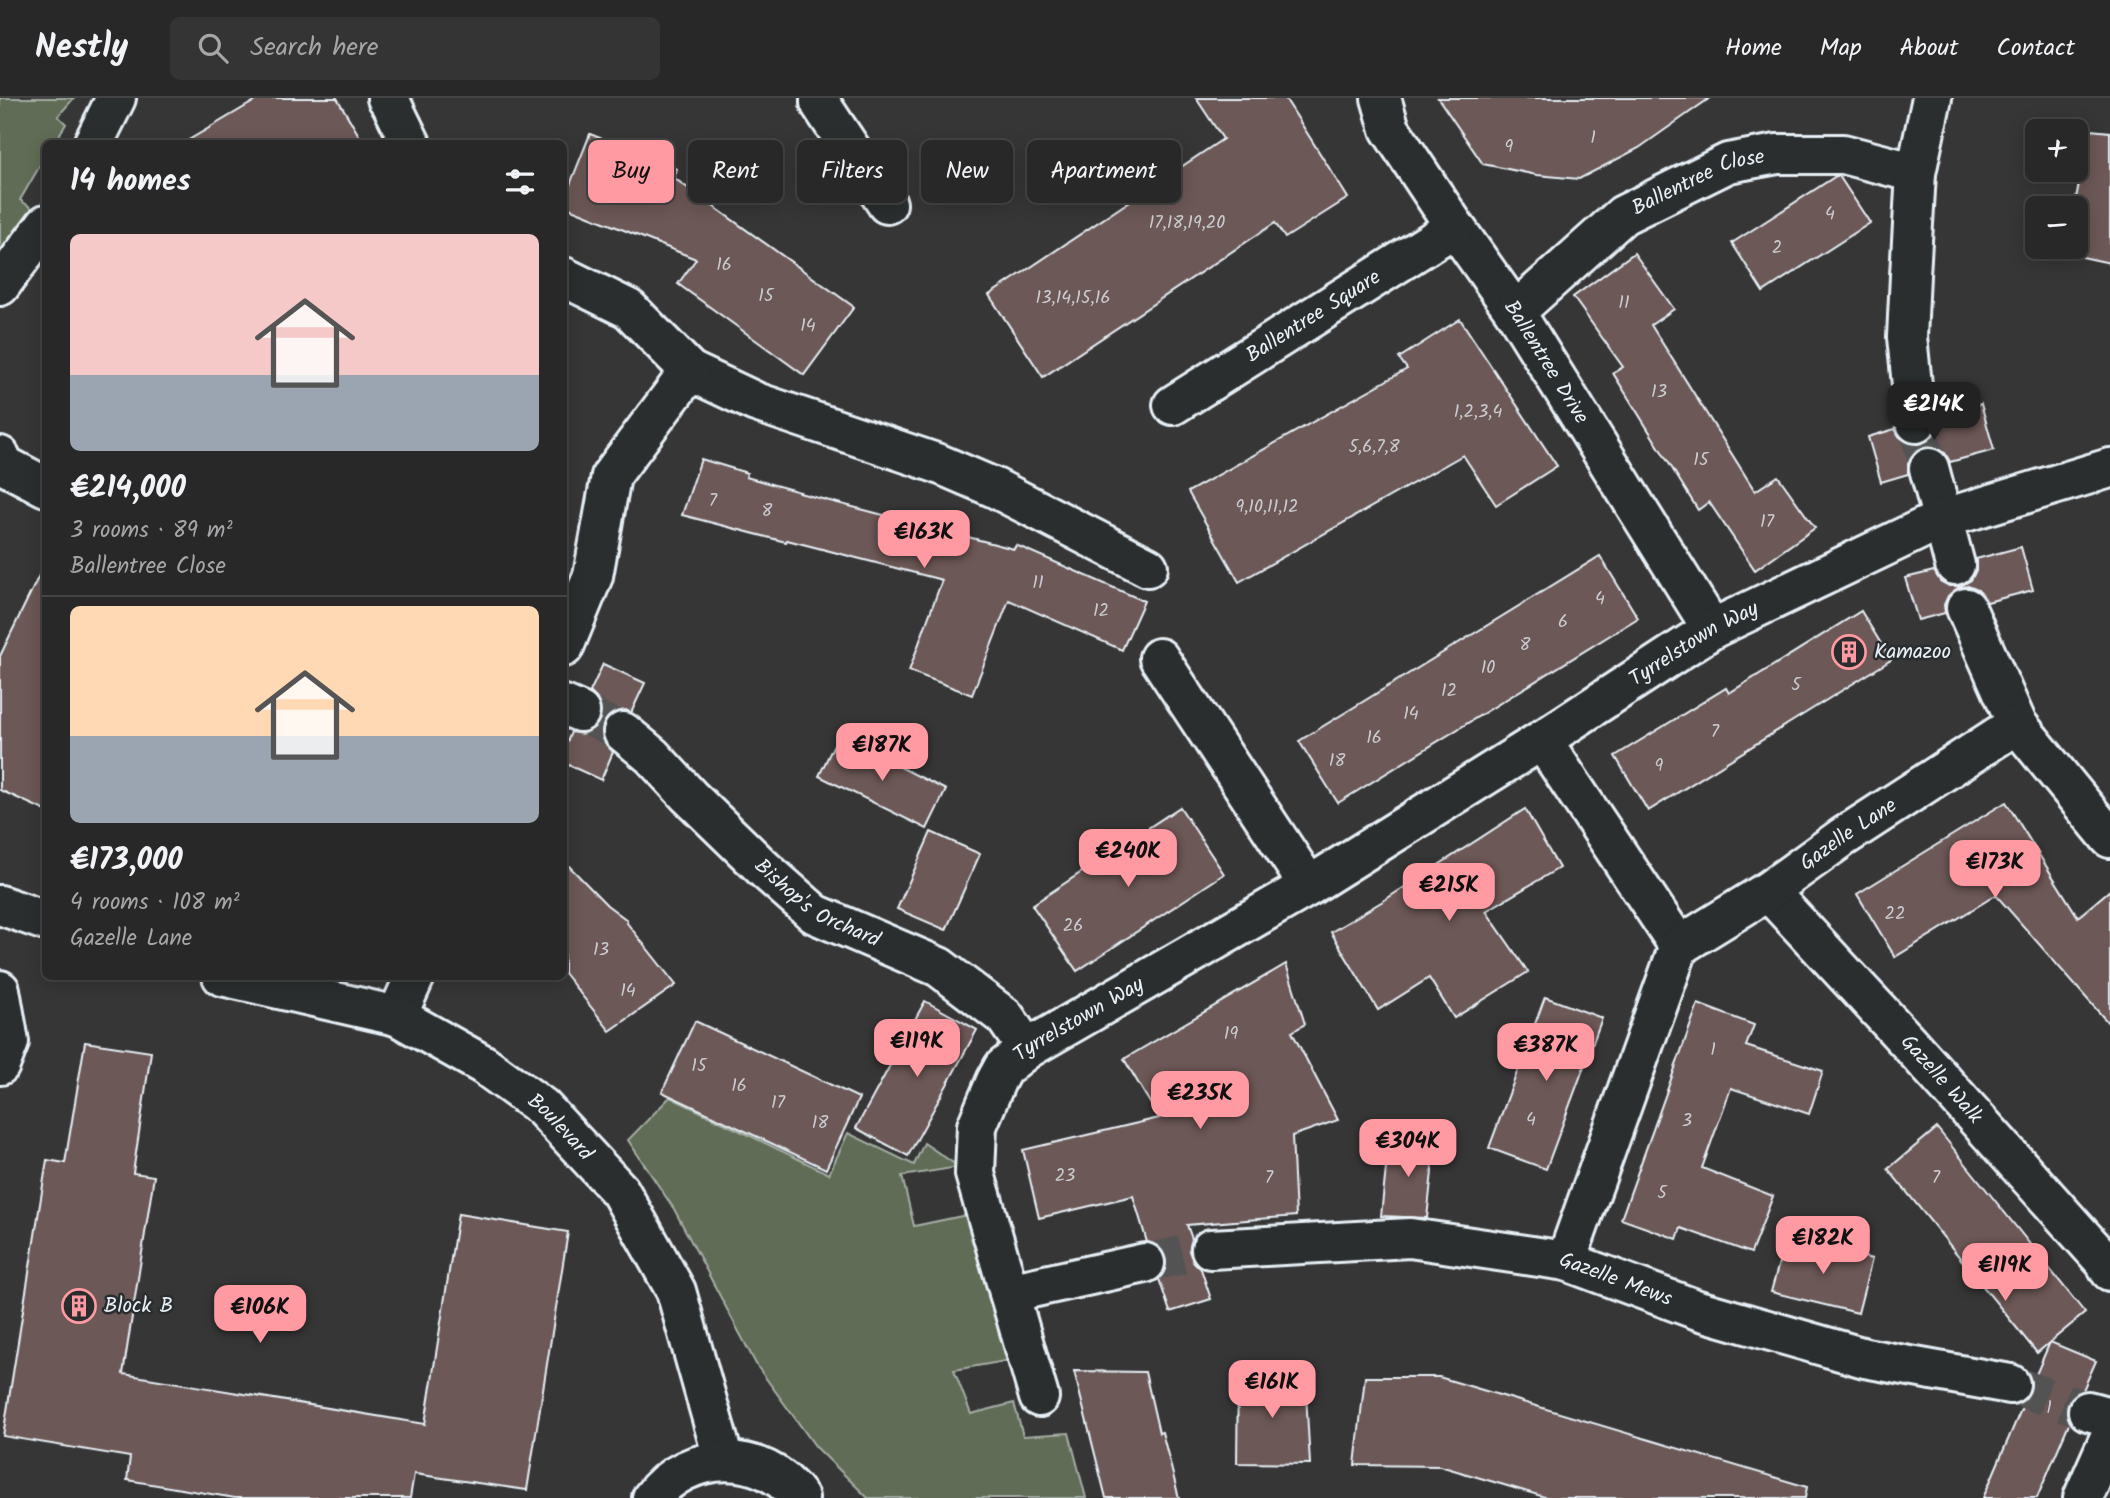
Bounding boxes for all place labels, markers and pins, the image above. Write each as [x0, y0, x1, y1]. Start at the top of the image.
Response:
pin: €214K [1885, 382, 1983, 442]
pin: €163K [875, 510, 973, 570]
building icon: Kamazoo [1830, 633, 1868, 671]
place label: Kamazoo [1874, 636, 1951, 669]
pin: €187K [833, 724, 931, 783]
pin: €240K [1079, 830, 1177, 889]
pin: €173K [1946, 840, 2044, 900]
pin: €215K [1400, 864, 1498, 923]
pin: €119K [868, 1020, 966, 1079]
pin: €387K [1497, 1024, 1595, 1083]
pin: €235K [1151, 1072, 1249, 1131]
pin: €304K [1359, 1119, 1457, 1179]
pin: €182K [1774, 1216, 1872, 1276]
pin: €119K [1956, 1244, 2054, 1303]
pin: €106K [211, 1286, 309, 1345]
building icon: Block B [60, 1287, 98, 1325]
place label: Block B [104, 1290, 173, 1323]
pin: €161K [1223, 1360, 1321, 1420]

